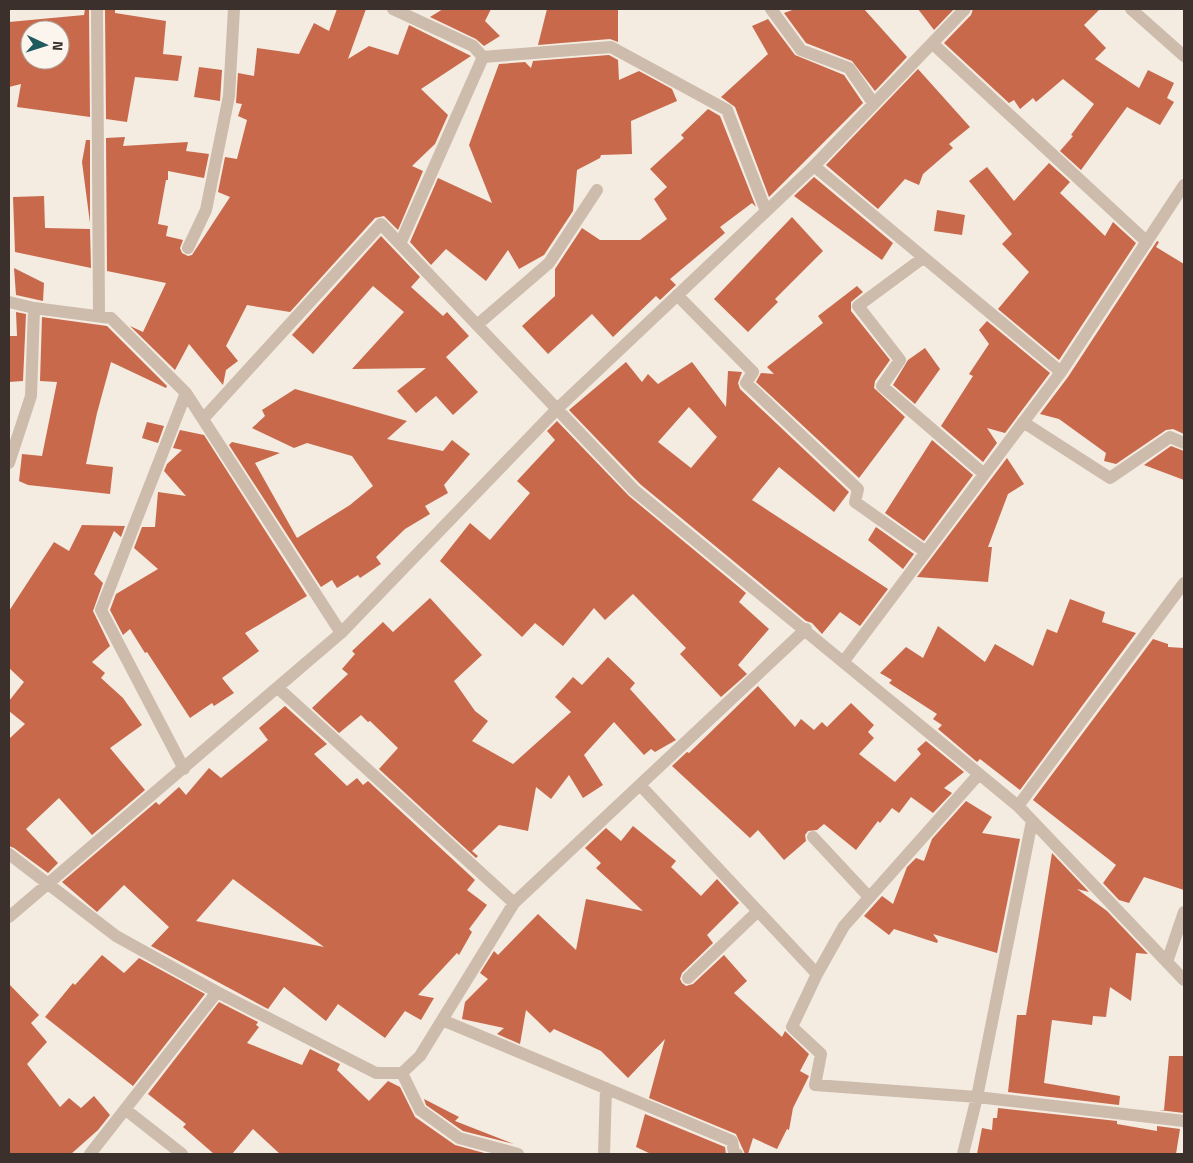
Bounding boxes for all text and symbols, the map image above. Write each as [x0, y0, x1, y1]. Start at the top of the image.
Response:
north arrow [20, 20, 70, 70]
text: N [48, 40, 69, 52]

